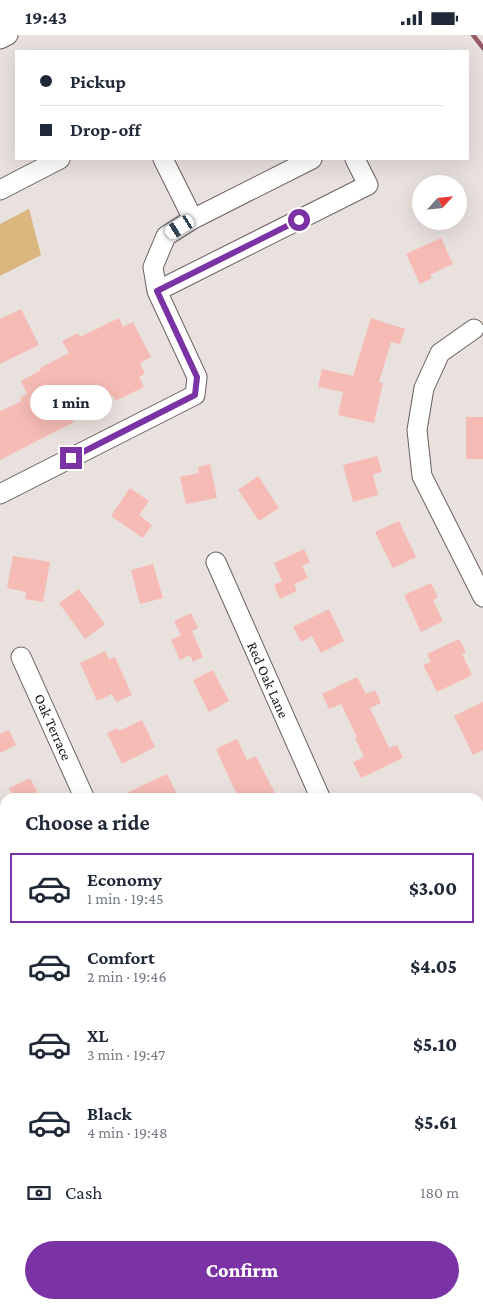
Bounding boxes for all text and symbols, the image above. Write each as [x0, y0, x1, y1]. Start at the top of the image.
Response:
text: 19:43 [25, 7, 67, 28]
text: Pickup [70, 71, 126, 92]
text: Drop-off [70, 119, 141, 140]
north arrow [412, 175, 468, 230]
map controls [412, 175, 467, 230]
route start [288, 209, 310, 231]
car [163, 213, 196, 241]
callout: 1 min [30, 385, 112, 421]
text: 1 min [52, 394, 90, 411]
route end [60, 447, 82, 469]
street label: Red Oak Lane [244, 640, 292, 721]
street label: Oak Terrace [31, 691, 75, 763]
text: Choose a ride [25, 810, 150, 835]
icon: car [27, 866, 72, 911]
text: Economy [87, 869, 162, 890]
text: $3.00 [409, 878, 457, 899]
text: 1 min · 19:45 [87, 890, 164, 907]
icon: car [27, 944, 72, 989]
text: Comfort [87, 947, 155, 968]
text: $4.05 [410, 956, 457, 977]
text: 2 min · 19:46 [87, 968, 167, 985]
icon: car [27, 1022, 72, 1067]
text: XL [87, 1025, 109, 1046]
text: $5.10 [413, 1034, 457, 1055]
text: 3 min · 19:47 [87, 1046, 165, 1063]
icon: car [27, 1100, 72, 1145]
text: Black [87, 1103, 132, 1124]
text: $5.61 [414, 1112, 457, 1133]
text: 4 min · 19:48 [87, 1124, 168, 1141]
icon: cash [25, 1179, 53, 1207]
text: Cash [65, 1182, 103, 1203]
text: 180 m [420, 1184, 459, 1201]
button: Confirm [25, 1241, 459, 1299]

